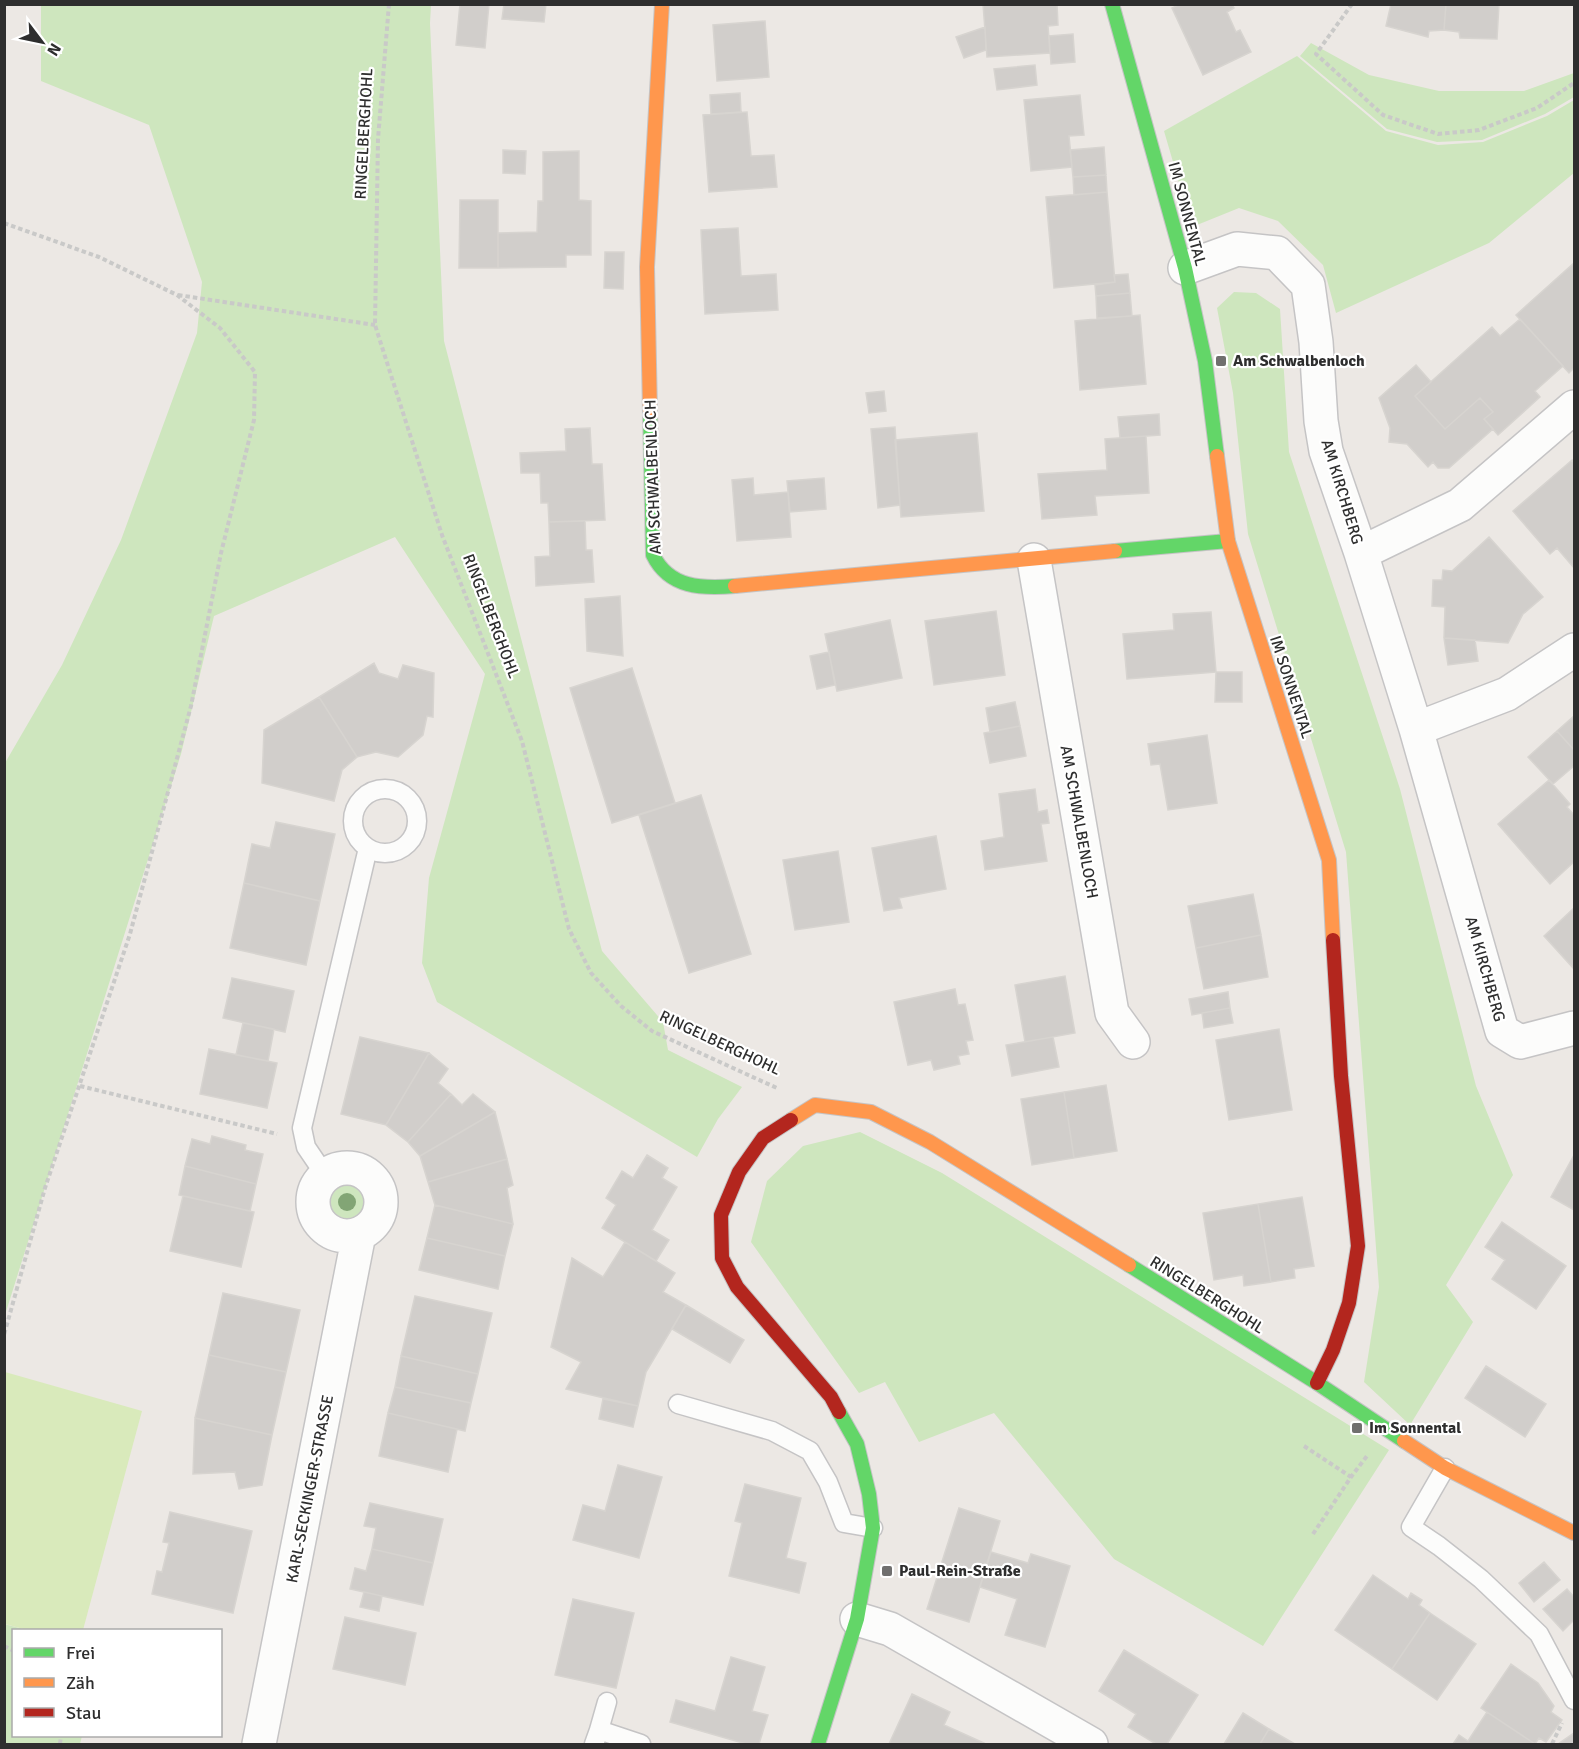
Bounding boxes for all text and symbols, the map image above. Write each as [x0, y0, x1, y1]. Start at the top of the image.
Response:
north arrow [12, 12, 72, 72]
text: N [42, 39, 65, 59]
street label: RINGELBERGHOHL [351, 68, 377, 200]
street label: IM SONNENTAL [1163, 160, 1211, 268]
place label: Am Schwalbenloch [1233, 351, 1365, 371]
marker: Am Schwalbenloch [1214, 354, 1228, 368]
street label: AM SCHWALBENLOCH [640, 399, 666, 555]
street label: AM KIRCHBERG [1317, 437, 1367, 547]
street label: RINGELBERGHOHL [458, 551, 524, 681]
street label: IM SONNENTAL [1265, 633, 1317, 741]
street label: AM SCHWALBENLOCH [1056, 744, 1102, 900]
street label: AM KIRCHBERG [1460, 914, 1510, 1024]
street label: RINGELBERGHOHL [656, 1006, 784, 1080]
street label: RINGELBERGHOHL [1146, 1252, 1268, 1338]
street label: KARL-SECKINGER-STRASSE [282, 1393, 338, 1585]
place label: Im Sonnental [1369, 1418, 1461, 1438]
marker: Im Sonnental [1350, 1421, 1364, 1435]
place label: Paul-Rein-Straße [899, 1561, 1021, 1581]
marker: Paul-Rein-Straße [880, 1564, 894, 1578]
legend [12, 1629, 222, 1737]
text: Frei [66, 1642, 95, 1664]
text: Zäh [66, 1672, 95, 1694]
text: Stau [66, 1702, 101, 1724]

